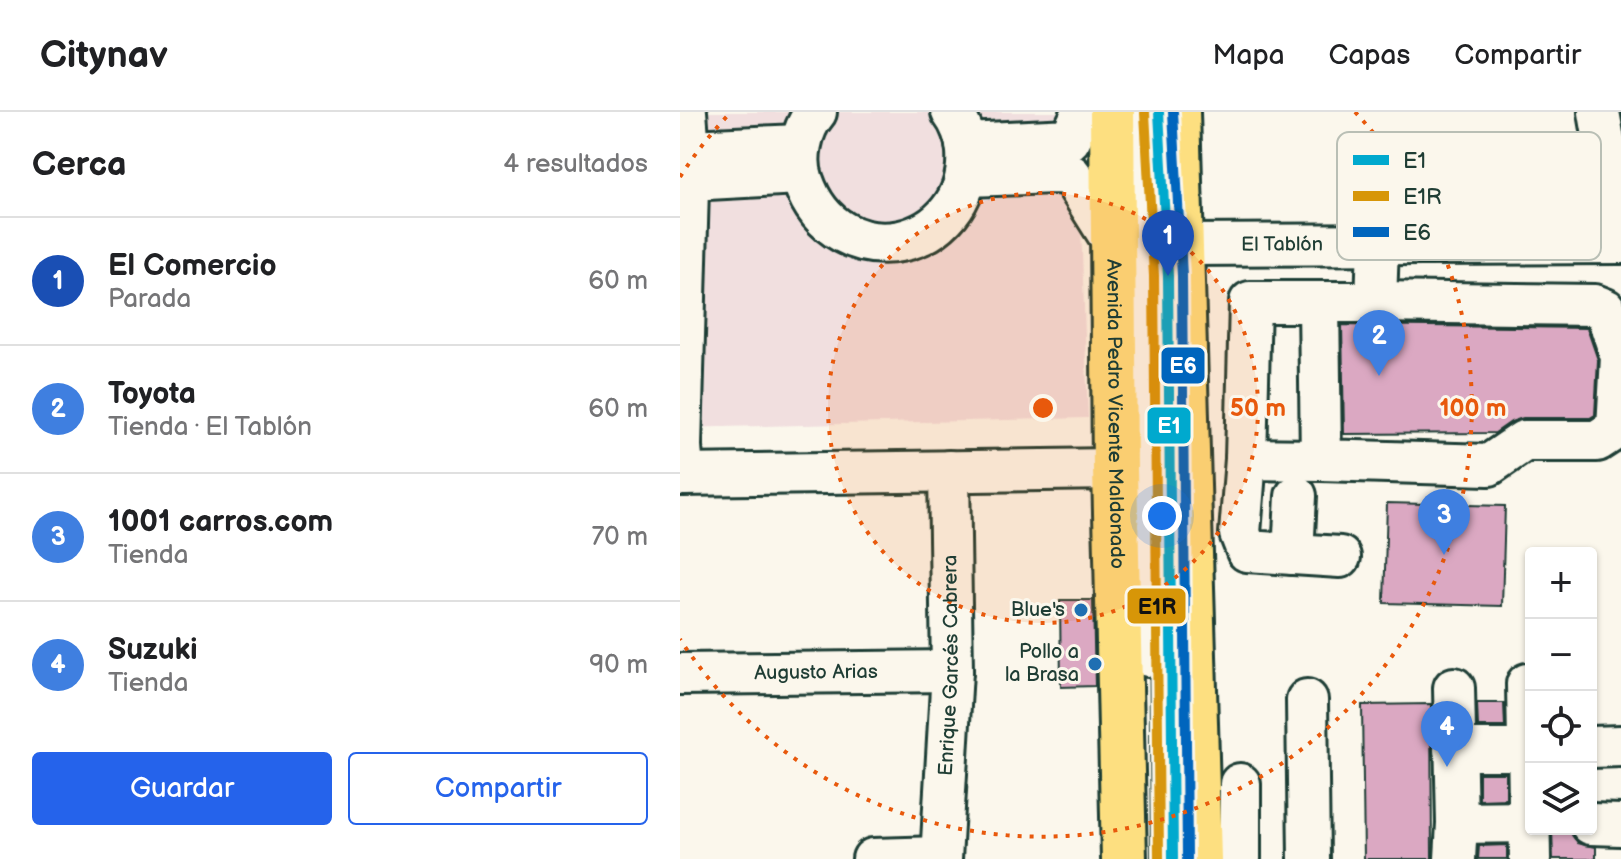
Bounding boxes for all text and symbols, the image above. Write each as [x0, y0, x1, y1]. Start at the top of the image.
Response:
text: Citynav [40, 33, 167, 78]
text: Mapa [1212, 39, 1285, 72]
text: Capas [1329, 39, 1410, 72]
text: Compartir [1454, 39, 1581, 72]
legend [1337, 132, 1601, 260]
text: Cerca [32, 144, 127, 185]
text: E1 [1403, 148, 1426, 175]
text: 4 resultados [503, 149, 648, 180]
text: E1R [1403, 184, 1442, 211]
pin: 1 [1142, 210, 1194, 276]
text: E6 [1403, 220, 1431, 247]
street label: El Tablón [1241, 232, 1323, 257]
text: El Comercio [108, 248, 276, 284]
street label: Avenida Pedro Vicente Maldonado [1101, 259, 1129, 569]
text: 1 [53, 266, 63, 297]
text: 60 m [588, 266, 648, 297]
text: Parada [108, 284, 191, 315]
pin: 2 [1353, 310, 1405, 376]
line badge: E6 [1160, 346, 1206, 385]
text: E6 [1169, 353, 1197, 380]
text: Toyota [108, 376, 196, 412]
text: 2 [50, 394, 66, 425]
text: 60 m [588, 394, 648, 425]
centre of rings [1029, 394, 1057, 422]
text: 50 m [1230, 394, 1286, 423]
text: 100 m [1440, 394, 1506, 423]
line badge: E1 [1146, 406, 1192, 445]
text: Tienda · El Tablón [108, 412, 312, 443]
text: E1 [1157, 413, 1181, 440]
pin: 3 [1418, 489, 1470, 555]
your location [1142, 496, 1182, 536]
text: 1001 carros.com [108, 504, 333, 540]
text: 3 [50, 522, 66, 553]
text: 70 m [591, 522, 648, 553]
text: Tienda [108, 540, 188, 571]
map controls [1525, 547, 1597, 835]
button: + [1525, 547, 1597, 619]
street label: Enrique Garcés Cabrera [934, 554, 964, 777]
line badge: E1R [1126, 587, 1187, 625]
text: E1R [1138, 594, 1176, 621]
place label: Blue's [1011, 598, 1065, 622]
marker: Blue's [1072, 601, 1090, 619]
button: − [1525, 619, 1597, 691]
text: Suzuki [108, 632, 198, 668]
place label: Pollo a la Brasa [1005, 640, 1079, 687]
text: 4 [50, 650, 66, 681]
text: 90 m [589, 650, 648, 681]
marker: Pollo a la Brasa [1086, 655, 1104, 673]
street label: Augusto Arias [754, 660, 878, 685]
text: Tienda [108, 668, 188, 699]
button: locate [1525, 691, 1597, 763]
pin: 4 [1421, 701, 1473, 767]
button: Guardar [32, 752, 332, 825]
button: Compartir [348, 752, 648, 825]
button: layers [1525, 763, 1597, 835]

